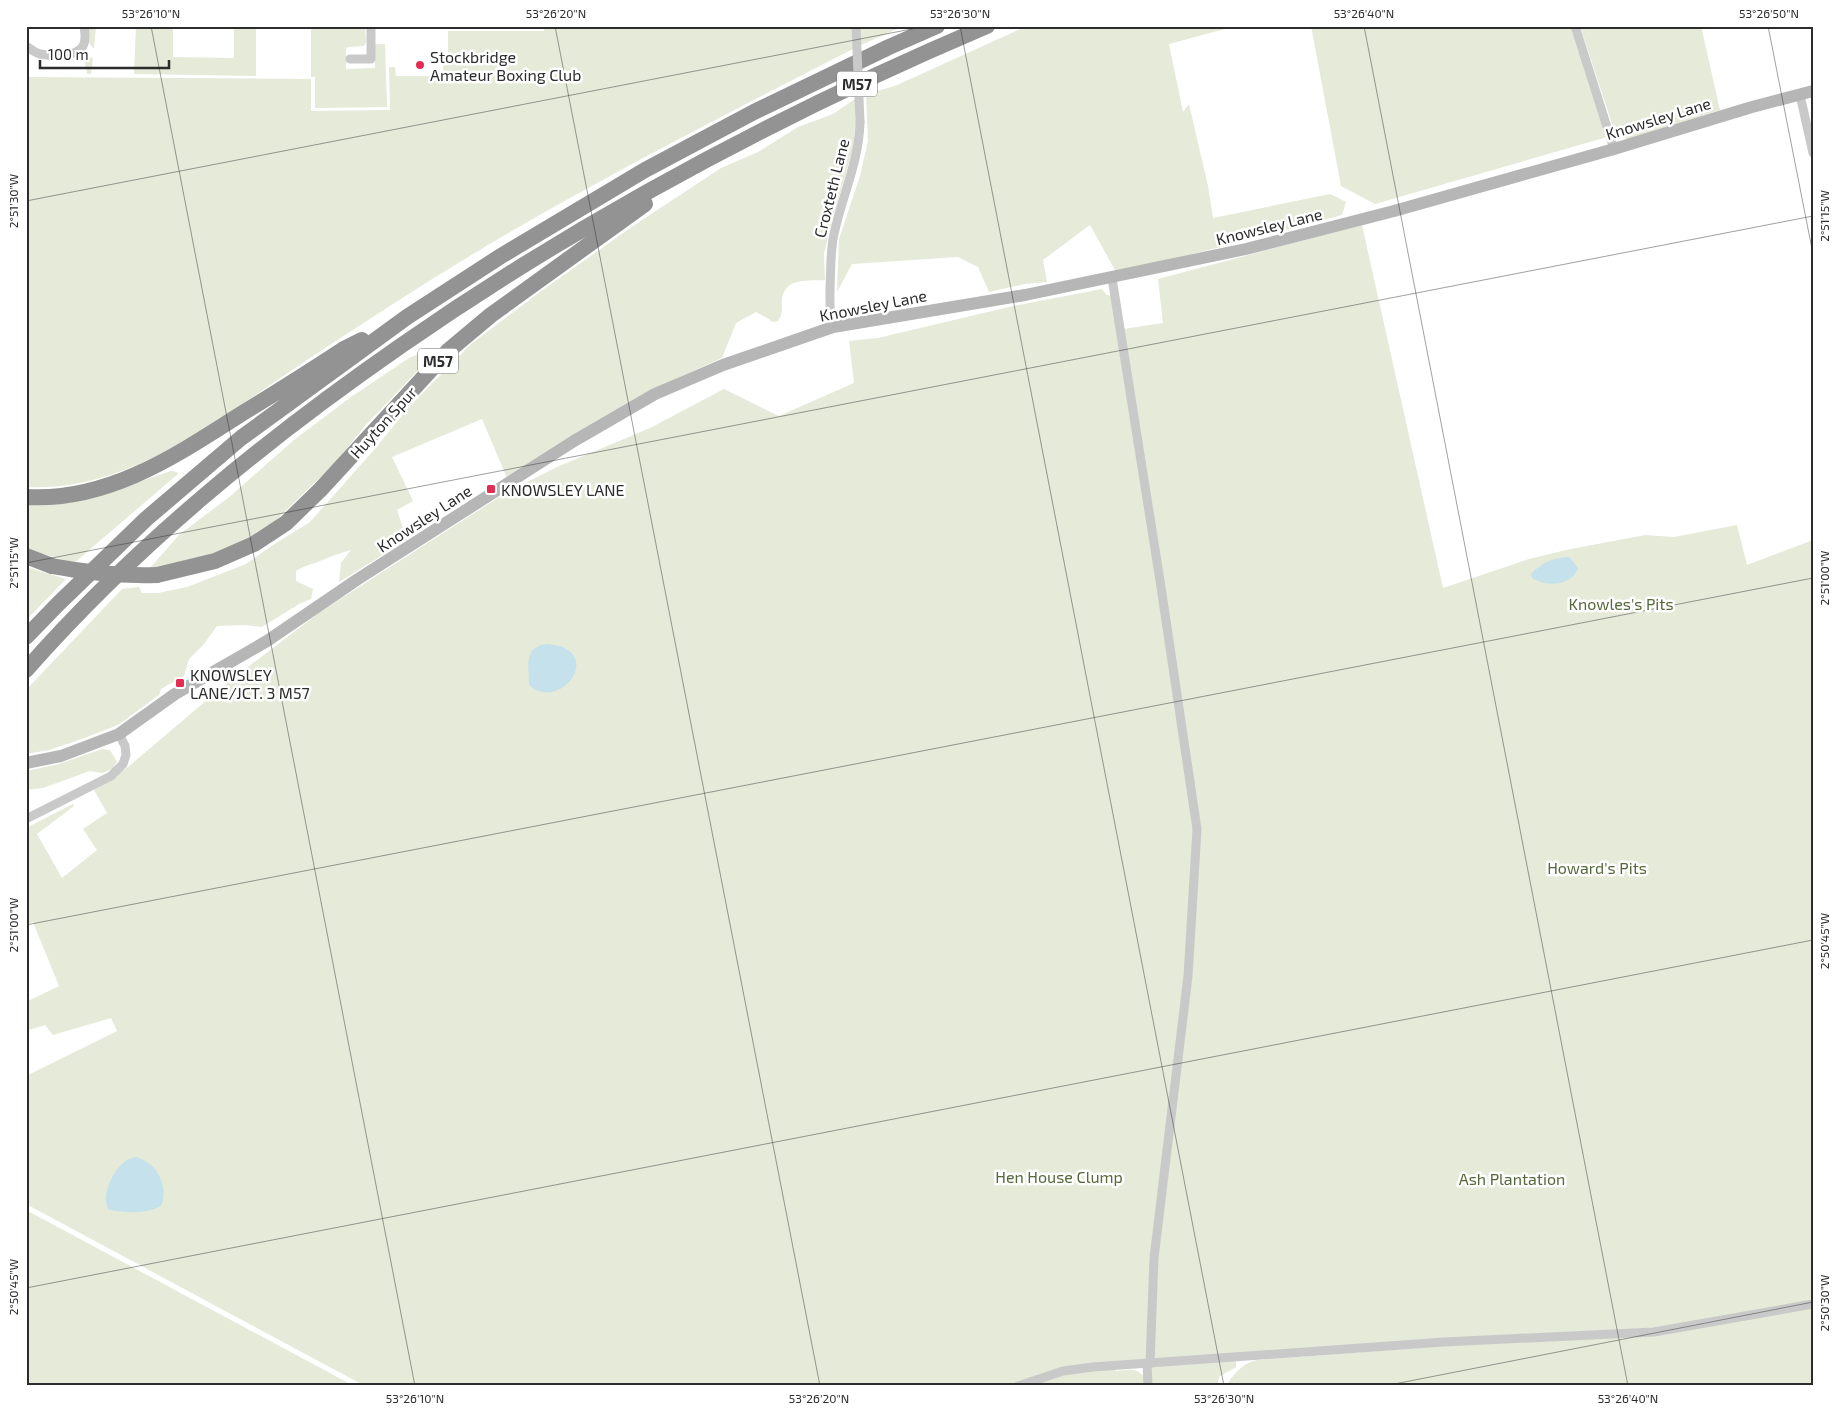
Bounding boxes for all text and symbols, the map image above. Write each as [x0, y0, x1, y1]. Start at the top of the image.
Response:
text: 53°26'10"N [122, 6, 180, 20]
text: 53°26'20"N [526, 6, 586, 20]
text: 53°26'30"N [930, 6, 990, 20]
text: 53°26'40"N [1334, 6, 1394, 20]
text: 53°26'50"N [1739, 6, 1799, 20]
scale bar [40, 38, 169, 70]
text: 100 m [48, 45, 89, 63]
place label: Stockbridge Amateur Boxing Club [430, 47, 581, 84]
marker: Stockbridge Amateur Boxing Club [414, 59, 426, 71]
road number: M57 [837, 72, 877, 96]
street label: Knowsley Lane [1603, 93, 1713, 143]
street label: Croxteth Lane [810, 137, 852, 239]
text: 2°51'30"W [6, 174, 20, 228]
text: 2°51'15"W [1817, 190, 1831, 242]
street label: Knowsley Lane [1214, 204, 1324, 248]
street label: Knowsley Lane [818, 285, 928, 325]
road number: M57 [418, 348, 458, 374]
street label: Huyton Spur [346, 382, 421, 462]
street label: Knowsley Lane [373, 480, 475, 556]
place label: KNOWSLEY LANE [501, 480, 624, 499]
marker: KNOWSLEY LANE [485, 483, 497, 495]
text: 2°51'15"W [6, 537, 20, 589]
text: 2°51'00"W [1817, 551, 1831, 605]
park label: Knowles's Pits [1568, 594, 1674, 613]
place label: KNOWSLEY LANE/JCT. 3 M57 [190, 665, 310, 702]
marker: KNOWSLEY LANE/JCT. 3 M57 [174, 677, 186, 689]
park label: Howard's Pits [1547, 858, 1647, 877]
text: 2°51'00"W [6, 898, 20, 952]
text: 2°50'45"W [1817, 913, 1831, 969]
park label: Hen House Clump [995, 1167, 1123, 1186]
park label: Ash Plantation [1459, 1169, 1565, 1188]
text: 2°50'45"W [6, 1259, 20, 1315]
text: 2°50'30"W [1817, 1275, 1831, 1331]
text: 53°26'10"N [386, 1391, 444, 1405]
text: 53°26'20"N [789, 1391, 849, 1405]
text: 53°26'30"N [1194, 1391, 1254, 1405]
text: 53°26'40"N [1598, 1391, 1658, 1405]

